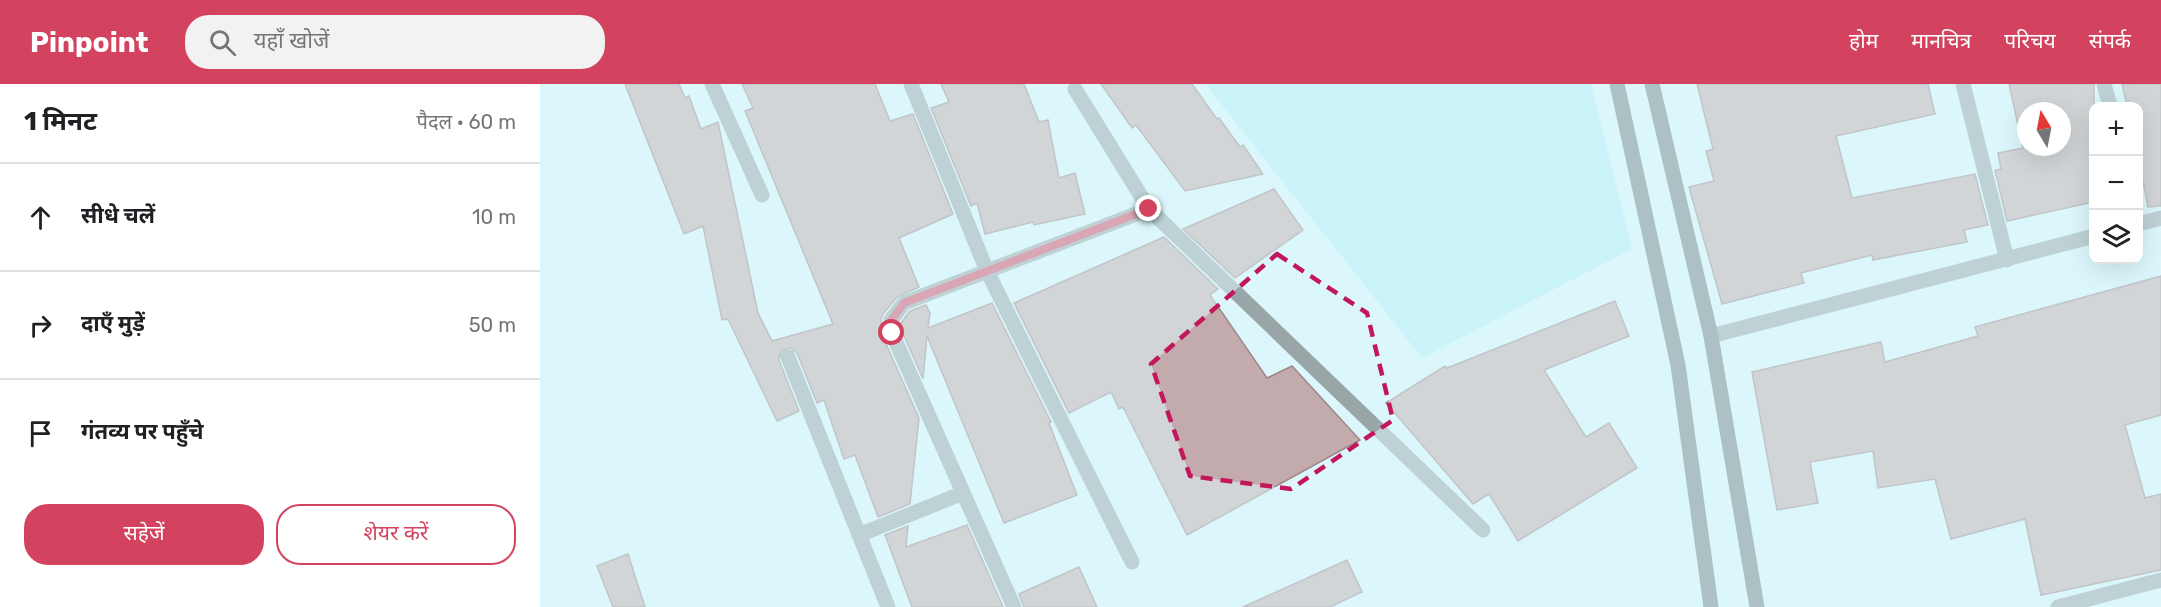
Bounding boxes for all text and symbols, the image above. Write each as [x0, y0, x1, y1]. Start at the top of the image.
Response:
search box [185, 15, 605, 69]
text: Pinpoint [30, 26, 149, 59]
icon: search [206, 26, 239, 59]
text: यहाँ खोजें [254, 27, 329, 54]
text: होम [1849, 28, 1878, 53]
text: मानचित्र [1911, 28, 1971, 53]
text: परिचय [2004, 28, 2056, 53]
text: संपर्क [2089, 28, 2131, 53]
north arrow [2017, 102, 2071, 156]
map controls [2089, 102, 2143, 264]
button: + [2089, 102, 2143, 156]
text: 1 मिनट [24, 106, 97, 137]
text: पैदल · 60 m [417, 110, 516, 134]
button: − [2089, 156, 2143, 210]
route end [1135, 195, 1161, 221]
icon: ahead [24, 201, 57, 234]
text: सीधे चलें [81, 202, 155, 229]
text: 10 m [472, 205, 516, 229]
button: layers [2089, 210, 2143, 264]
icon: right [24, 309, 57, 342]
text: दाएँ मुड़ें [81, 310, 145, 337]
text: 50 m [469, 313, 516, 337]
route start [878, 319, 904, 345]
icon: arrive [24, 417, 57, 450]
text: गंतव्य पर पहुँचे [81, 418, 203, 445]
button: सहेजें [24, 504, 264, 565]
button: शेयर करें [276, 504, 516, 565]

